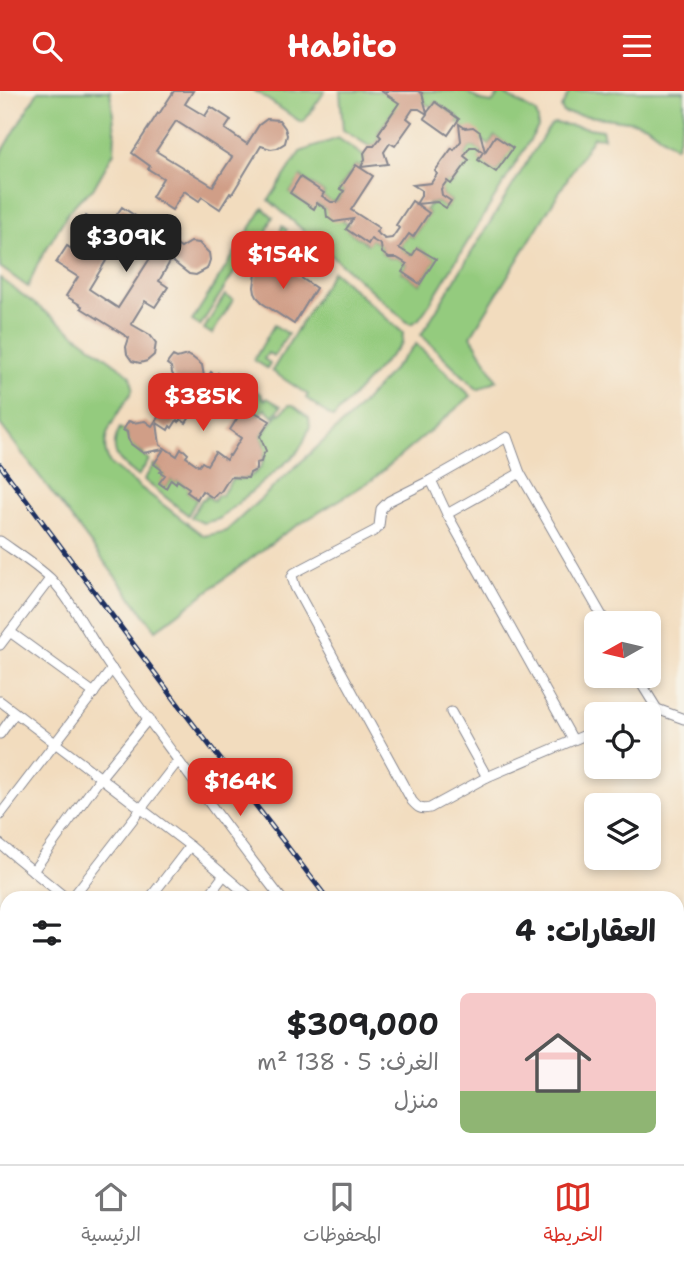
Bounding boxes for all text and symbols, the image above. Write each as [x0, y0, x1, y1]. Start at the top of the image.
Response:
text: Habito [287, 24, 397, 67]
icon: search [28, 27, 66, 65]
icon: menu [618, 27, 656, 65]
pin: $309K [77, 215, 175, 274]
text: $309K [86, 222, 166, 252]
pin: $154K [234, 231, 332, 291]
text: $154K [247, 239, 319, 269]
pin: $385K [154, 373, 252, 433]
text: $385K [164, 381, 242, 411]
north arrow [584, 611, 662, 688]
map controls [584, 611, 661, 870]
button: locate [584, 702, 661, 779]
pin: $164K [191, 759, 289, 818]
text: $164K [204, 766, 276, 796]
button: layers [584, 793, 661, 870]
text: العقارات: 4 [515, 910, 656, 951]
icon: filters [28, 914, 66, 952]
text: $309,000 [286, 1004, 439, 1045]
icon: home [516, 1021, 600, 1105]
text: الغرف: 5 · 138 m² [257, 1047, 439, 1077]
text: منزل [394, 1085, 439, 1115]
tab: الرئيسية [81, 1178, 141, 1251]
tab: المحفوظات [303, 1178, 381, 1251]
tab: الخريطة [544, 1178, 603, 1251]

